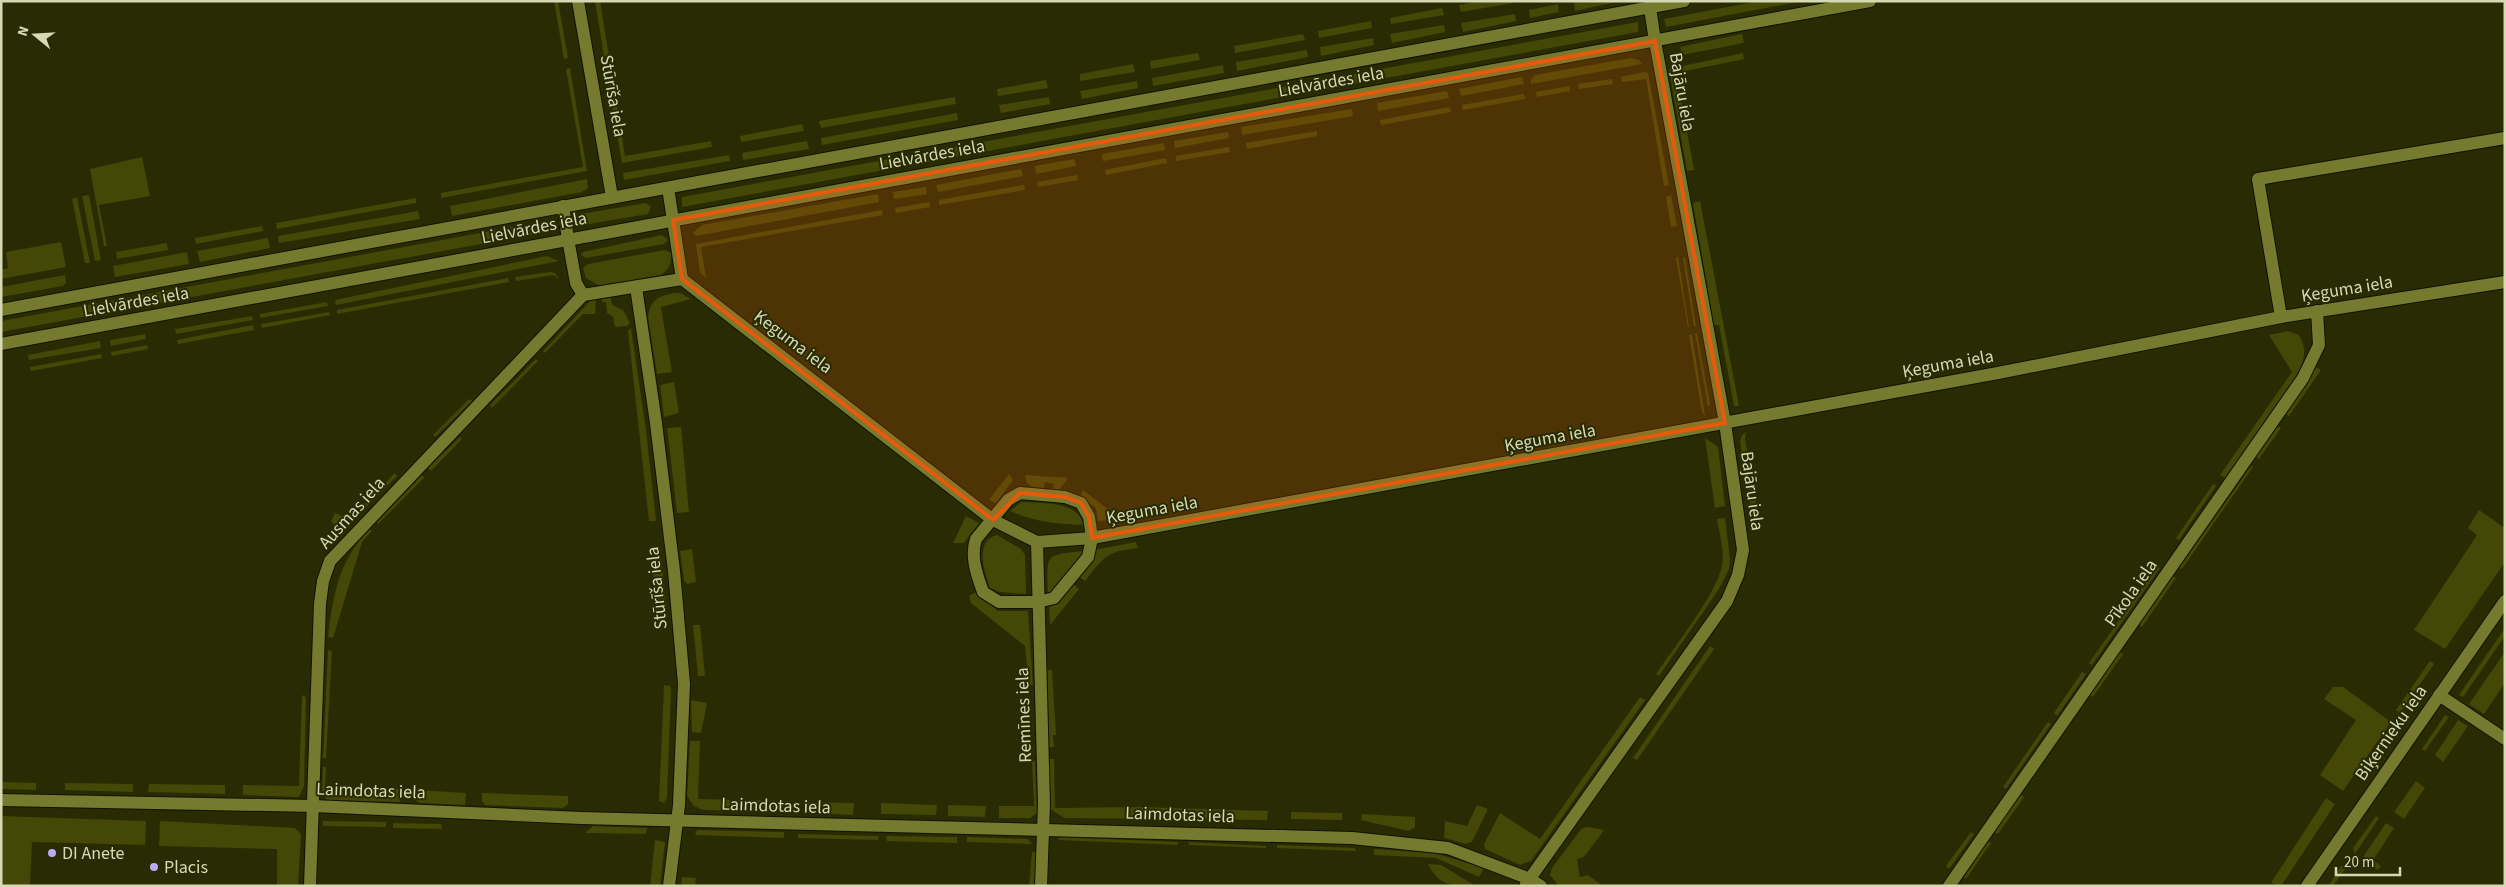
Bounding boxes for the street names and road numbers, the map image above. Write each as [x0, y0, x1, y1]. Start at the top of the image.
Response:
street label: Bajāru iela [1663, 51, 1701, 133]
street label: Stūrīša iela [593, 53, 633, 139]
street label: Lielvārdes iela [1276, 60, 1386, 104]
street label: Lielvārdes iela [877, 133, 987, 177]
street label: Lielvārdes iela [479, 206, 589, 250]
street label: Ķeguma iela [2299, 269, 2395, 309]
street label: Lielvārdes iela [81, 280, 191, 324]
street label: Ķeguma iela [749, 304, 837, 380]
street label: Ķeguma iela [1900, 344, 1996, 384]
street label: Ķeguma iela [1502, 418, 1598, 458]
street label: Bajāru iela [1734, 450, 1770, 532]
street label: Ausmas iela [313, 472, 391, 554]
street label: Ķeguma iela [1104, 490, 1200, 530]
street label: Stūrīša iela [640, 545, 674, 631]
street label: Pīkola iela [2099, 554, 2163, 632]
street label: Remīnes iela [1010, 667, 1038, 763]
street label: Biķernieku iela [2349, 680, 2433, 786]
street label: Laimdotas iela [316, 777, 426, 805]
street label: Laimdotas iela [721, 792, 831, 820]
street label: Laimdotas iela [1125, 801, 1235, 829]

